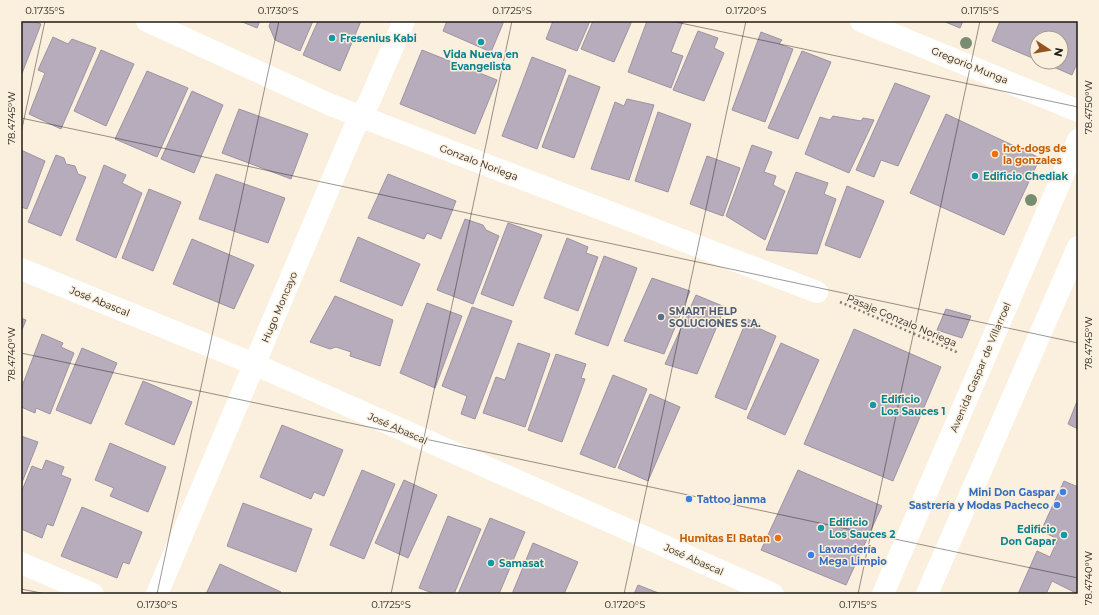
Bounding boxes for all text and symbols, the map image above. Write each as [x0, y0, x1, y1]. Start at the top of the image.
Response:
text: 0.1735°S [25, 4, 65, 17]
text: 0.1730°S [258, 4, 298, 17]
text: 0.1725°S [492, 4, 532, 17]
text: 0.1720°S [726, 4, 766, 17]
text: 0.1715°S [961, 4, 999, 17]
north arrow [1029, 30, 1069, 70]
place label: Fresenius Kabi [340, 32, 417, 45]
marker: Fresenius Kabi [327, 33, 337, 43]
marker: Vida Nueva en Evangelista [476, 37, 486, 47]
street label: Gregorio Munga [929, 44, 1010, 87]
text: N [1051, 46, 1067, 58]
place label: Vida Nueva en Evangelista [442, 48, 519, 73]
text: 78.4750°W [1082, 80, 1095, 134]
text: 78.4745°W [5, 91, 18, 145]
street label: Gonzalo Noriega [438, 141, 520, 183]
place label: hot-dogs de la gonzales [1003, 142, 1067, 167]
marker: hot-dogs de la gonzales [990, 149, 1000, 159]
place label: Edificio Chediak [983, 170, 1068, 183]
marker: Edificio Chediak [970, 171, 980, 181]
street label: Hugo Moncayo [259, 270, 300, 345]
street label: José Abascal [67, 283, 132, 319]
street label: Pasaje Gonzalo Noriega [845, 291, 959, 350]
street label: Avenida Gaspar de Villarroel [947, 300, 1014, 434]
place label: SMART HELP SOLUCIONES S.A. [669, 305, 761, 330]
marker: SMART HELP SOLUCIONES S.A. [656, 312, 666, 322]
text: 78.4745°W [1082, 316, 1095, 370]
text: 78.4740°W [5, 327, 18, 381]
place label: Edificio Los Sauces 1 [881, 393, 945, 418]
marker: Edificio Los Sauces 1 [868, 400, 878, 410]
street label: José Abascal [365, 409, 430, 447]
place label: Mini Don Gaspar [969, 486, 1056, 499]
marker: Mini Don Gaspar [1058, 487, 1068, 497]
place label: Tattoo janma [697, 493, 766, 506]
marker: Tattoo janma [684, 494, 694, 504]
place label: Sastrería y Modas Pacheco [909, 499, 1049, 512]
marker: Sastrería y Modas Pacheco [1052, 500, 1062, 510]
place label: Edificio Los Sauces 2 [829, 516, 895, 541]
marker: Edificio Los Sauces 2 [816, 523, 826, 533]
place label: Edificio Don Gapar [1000, 523, 1057, 548]
marker: Edificio Don Gapar [1059, 530, 1069, 540]
place label: Humitas El Batan [679, 532, 770, 545]
marker: Humitas El Batan [773, 533, 783, 543]
street label: José Abascal [661, 540, 726, 578]
place label: Lavandería Mega Limpio [819, 543, 887, 568]
marker: Lavandería Mega Limpio [806, 550, 816, 560]
text: 78.4740°W [1082, 551, 1095, 605]
place label: Samasat [499, 557, 545, 570]
marker: Samasat [486, 558, 496, 568]
text: 0.1730°S [137, 598, 177, 611]
text: 0.1725°S [371, 598, 411, 611]
text: 0.1720°S [605, 598, 645, 611]
text: 0.1715°S [839, 598, 877, 611]

